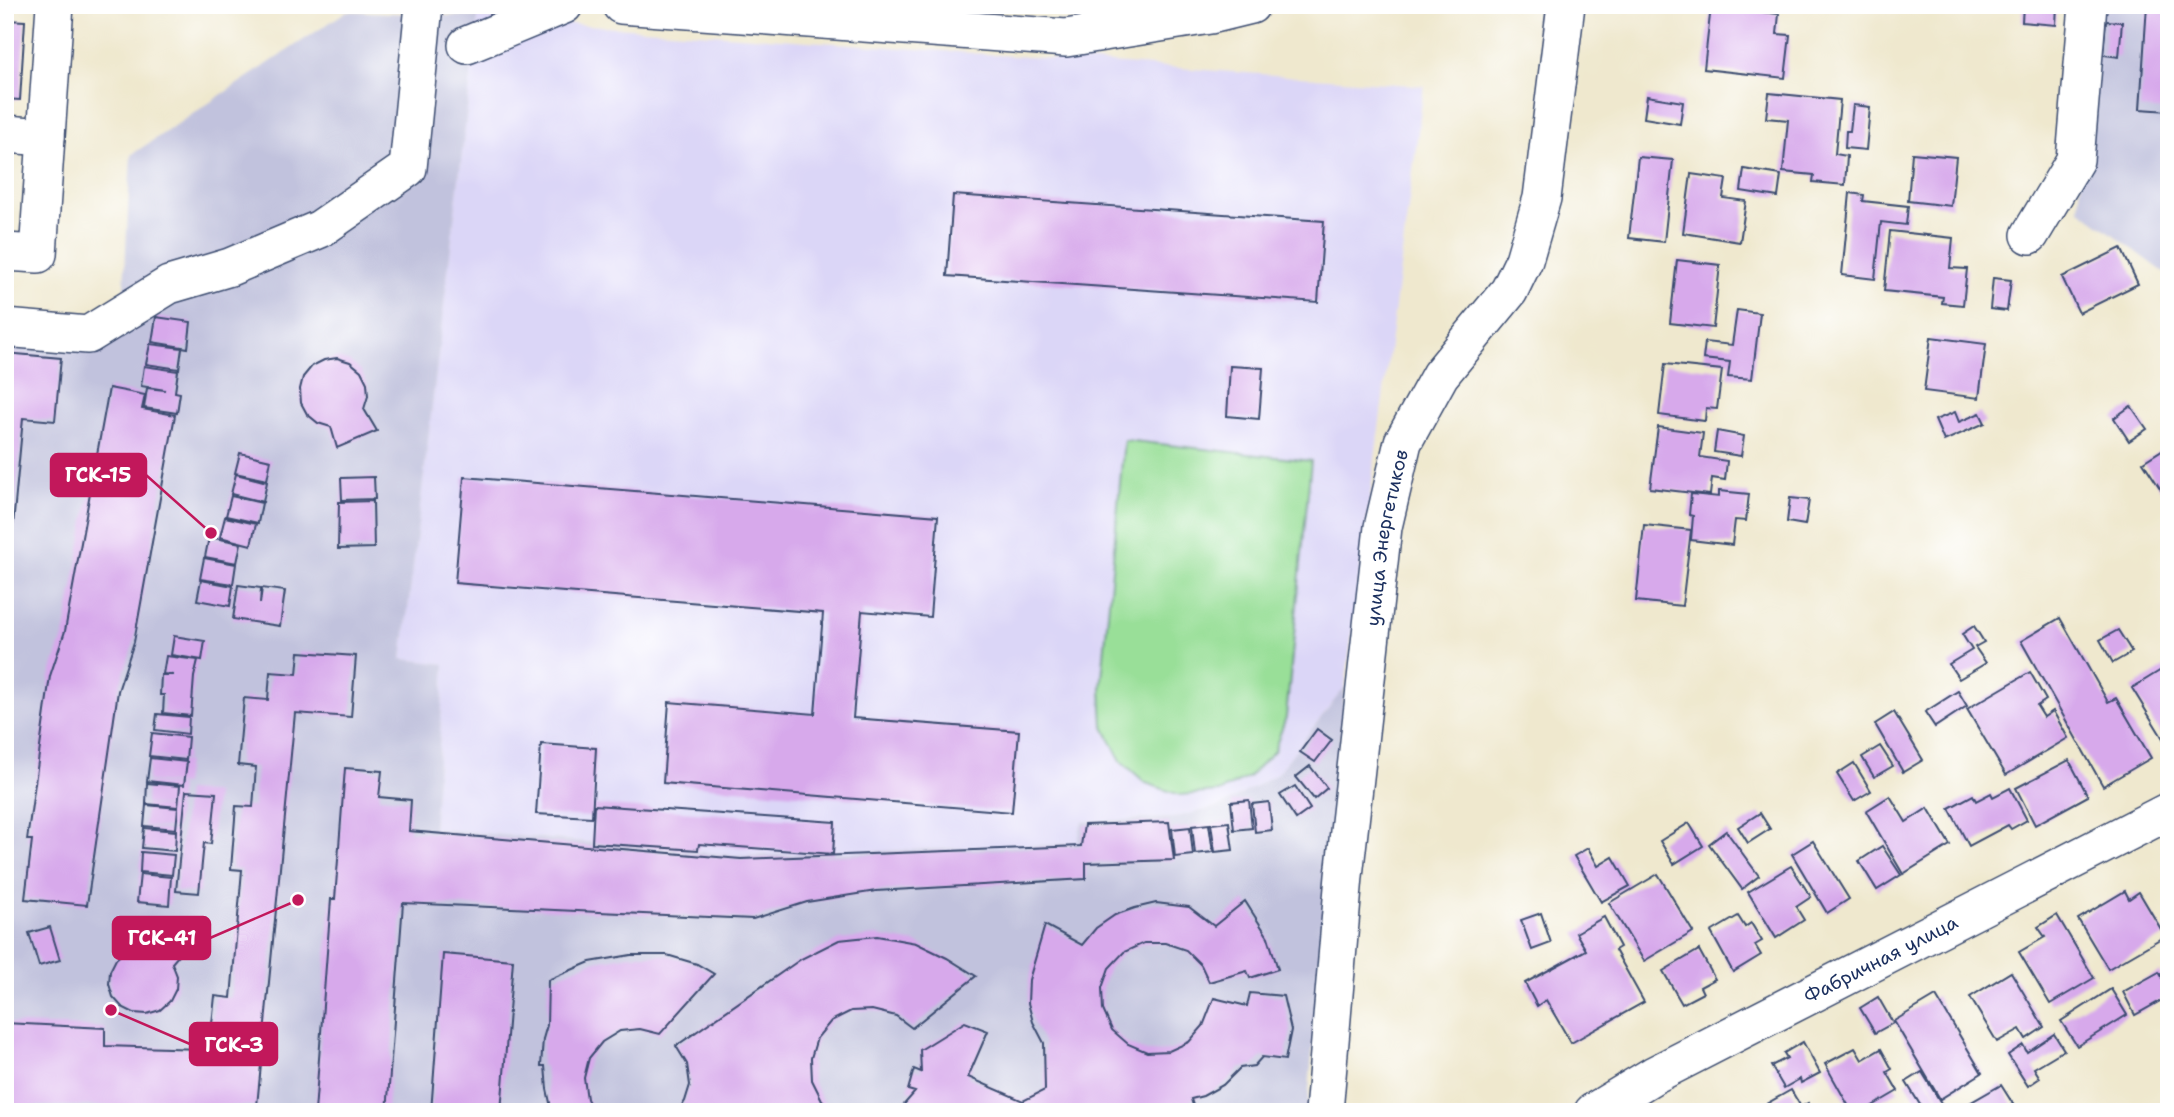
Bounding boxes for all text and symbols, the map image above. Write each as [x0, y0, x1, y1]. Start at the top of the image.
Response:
street label: улица Энергетиков [1360, 447, 1413, 627]
callout: ГСК-15 [51, 454, 146, 496]
text: ГСК-15 [65, 461, 131, 489]
street label: Фабричная улица [1799, 909, 1962, 1009]
callout: ГСК-41 [113, 917, 210, 959]
text: ГСК-41 [127, 924, 197, 952]
callout: ГСК-3 [190, 1023, 277, 1065]
text: ГСК-3 [204, 1031, 264, 1059]

